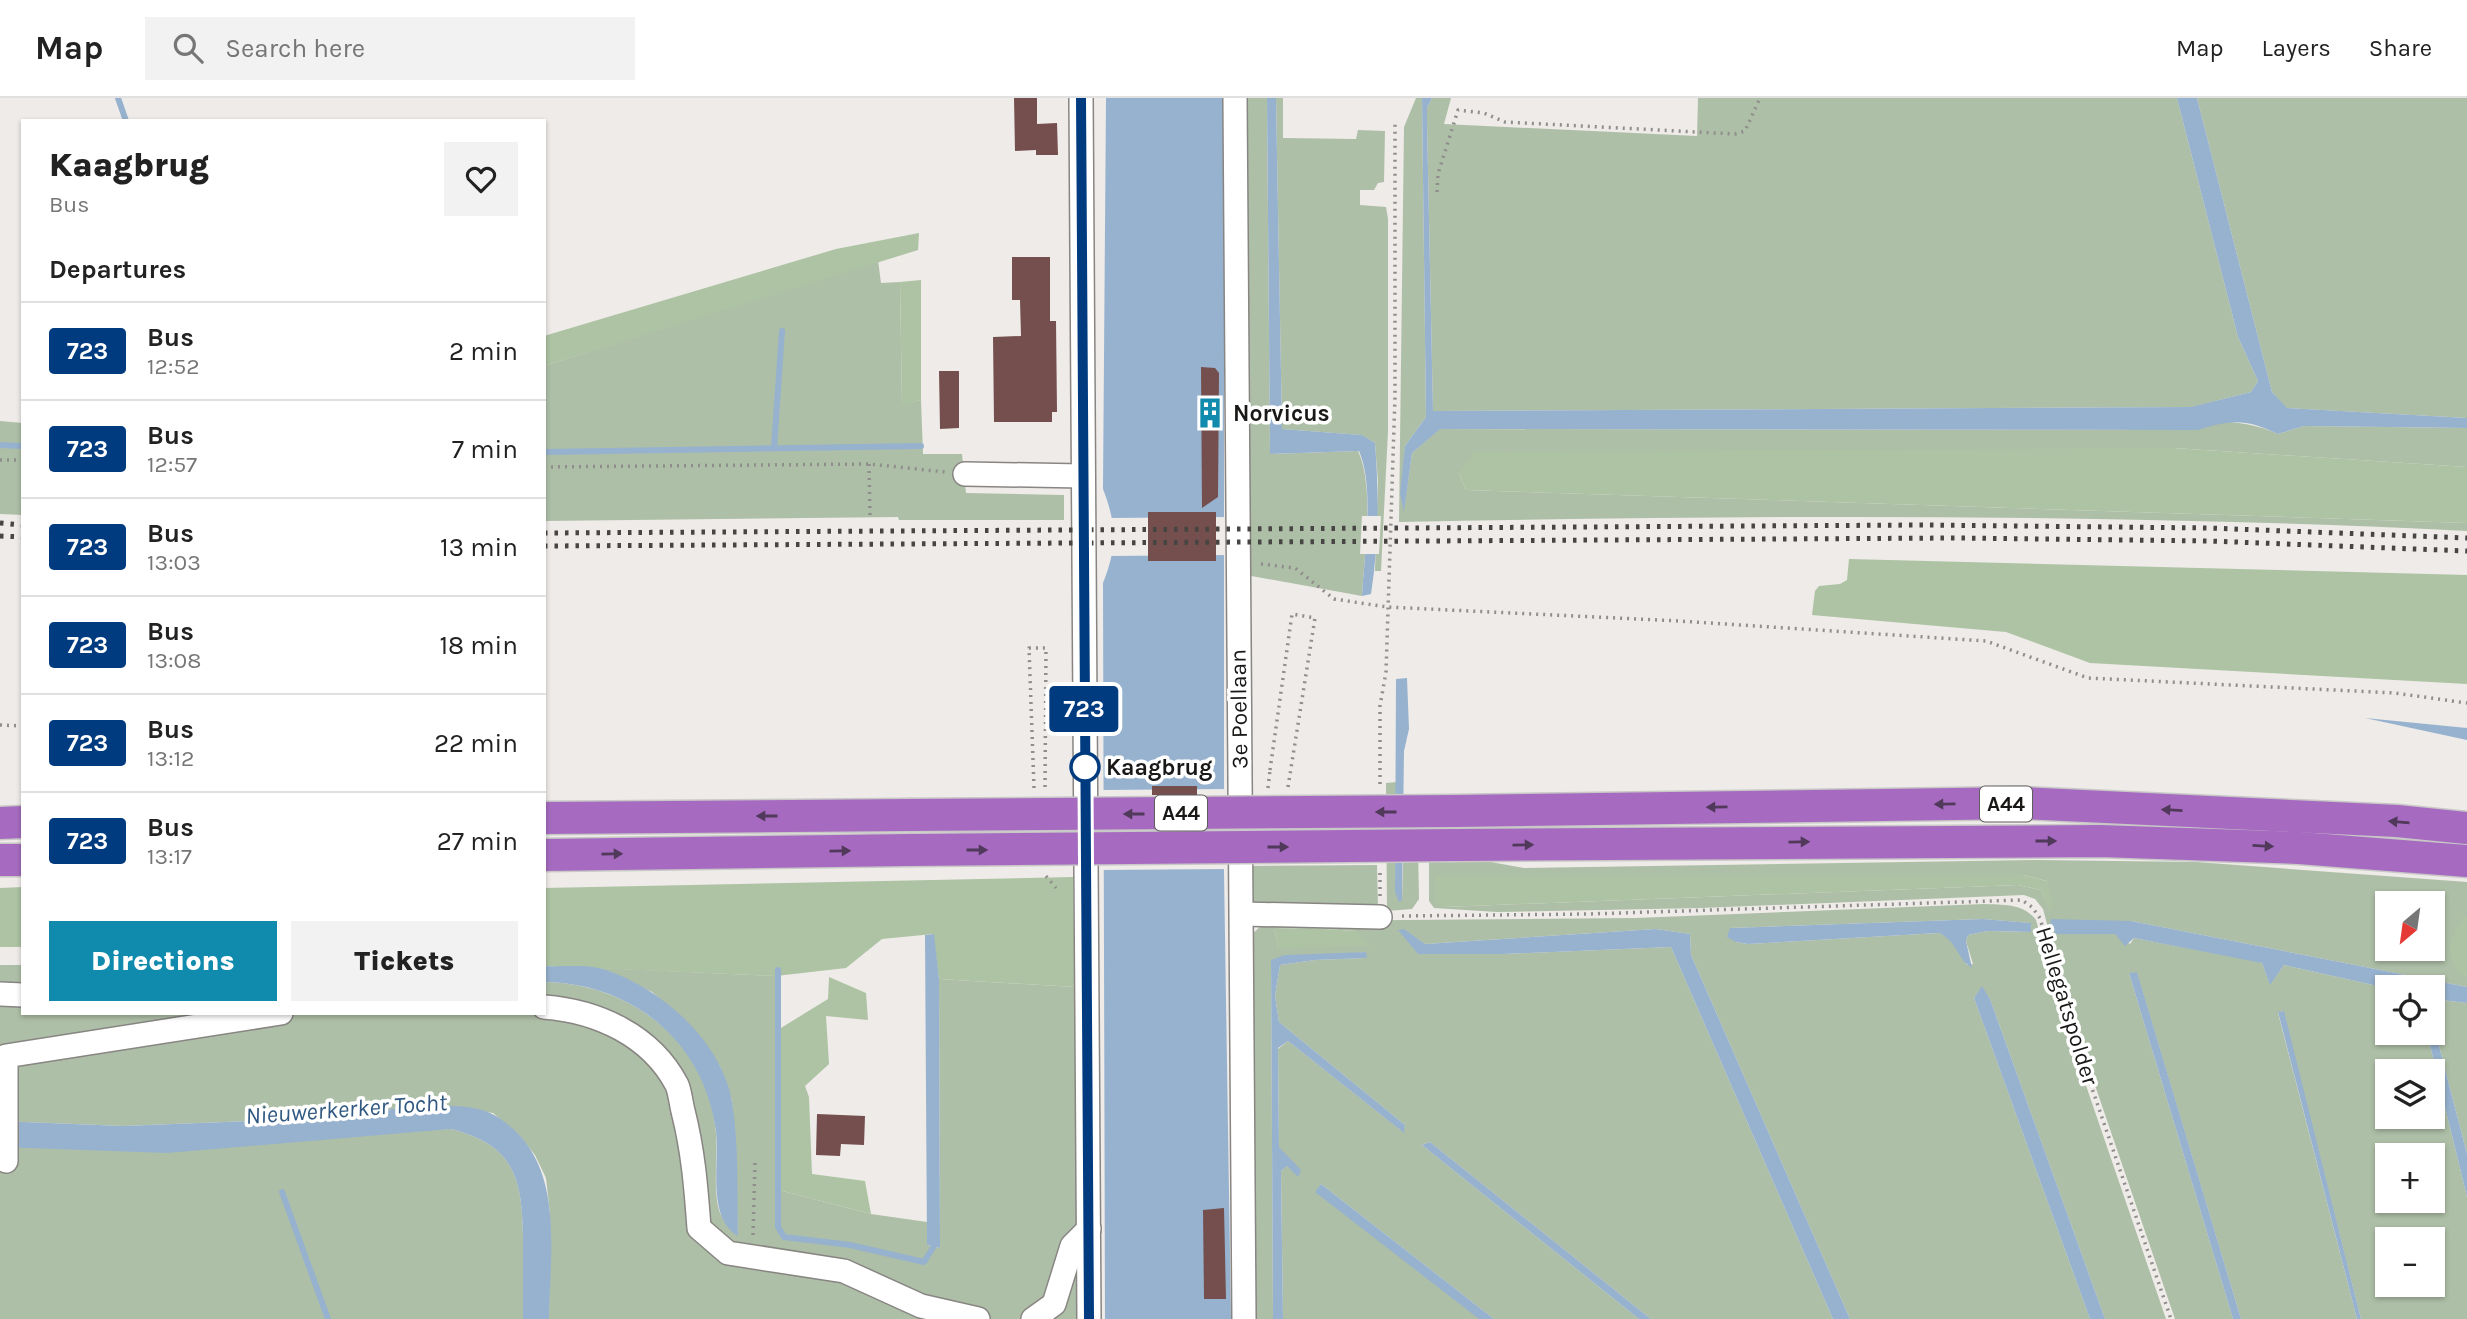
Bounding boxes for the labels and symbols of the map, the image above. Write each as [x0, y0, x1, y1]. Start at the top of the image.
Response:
building icon: Norvicus [1193, 396, 1227, 430]
place label: Norvicus [1233, 400, 1330, 427]
street label: 3e Poellaan [1224, 649, 1254, 769]
line badge: 723 [1044, 686, 1124, 732]
marker: Kaagbrug [1070, 752, 1100, 782]
place label: Kaagbrug [1106, 754, 1212, 781]
road number: A44 [1980, 786, 2032, 822]
road number: A44 [1155, 796, 1207, 830]
one-way arrow [1933, 799, 1955, 810]
one-way arrow [1706, 801, 1728, 813]
one-way arrow [2161, 805, 2183, 816]
one-way arrow [1375, 806, 1397, 818]
one-way arrow [1123, 808, 1145, 819]
one-way arrow [756, 810, 778, 822]
one-way arrow [2388, 816, 2410, 827]
one-way arrow [2035, 835, 2057, 847]
one-way arrow [1789, 836, 1811, 848]
one-way arrow [1512, 839, 1534, 851]
one-way arrow [2252, 840, 2274, 851]
one-way arrow [1268, 841, 1290, 853]
one-way arrow [967, 844, 989, 855]
one-way arrow [829, 845, 851, 857]
one-way arrow [602, 848, 624, 860]
north arrow [2375, 891, 2445, 961]
street label: Hellegatspolder [2030, 923, 2104, 1089]
water label: Nieuwerkerker Tocht [244, 1088, 449, 1130]

